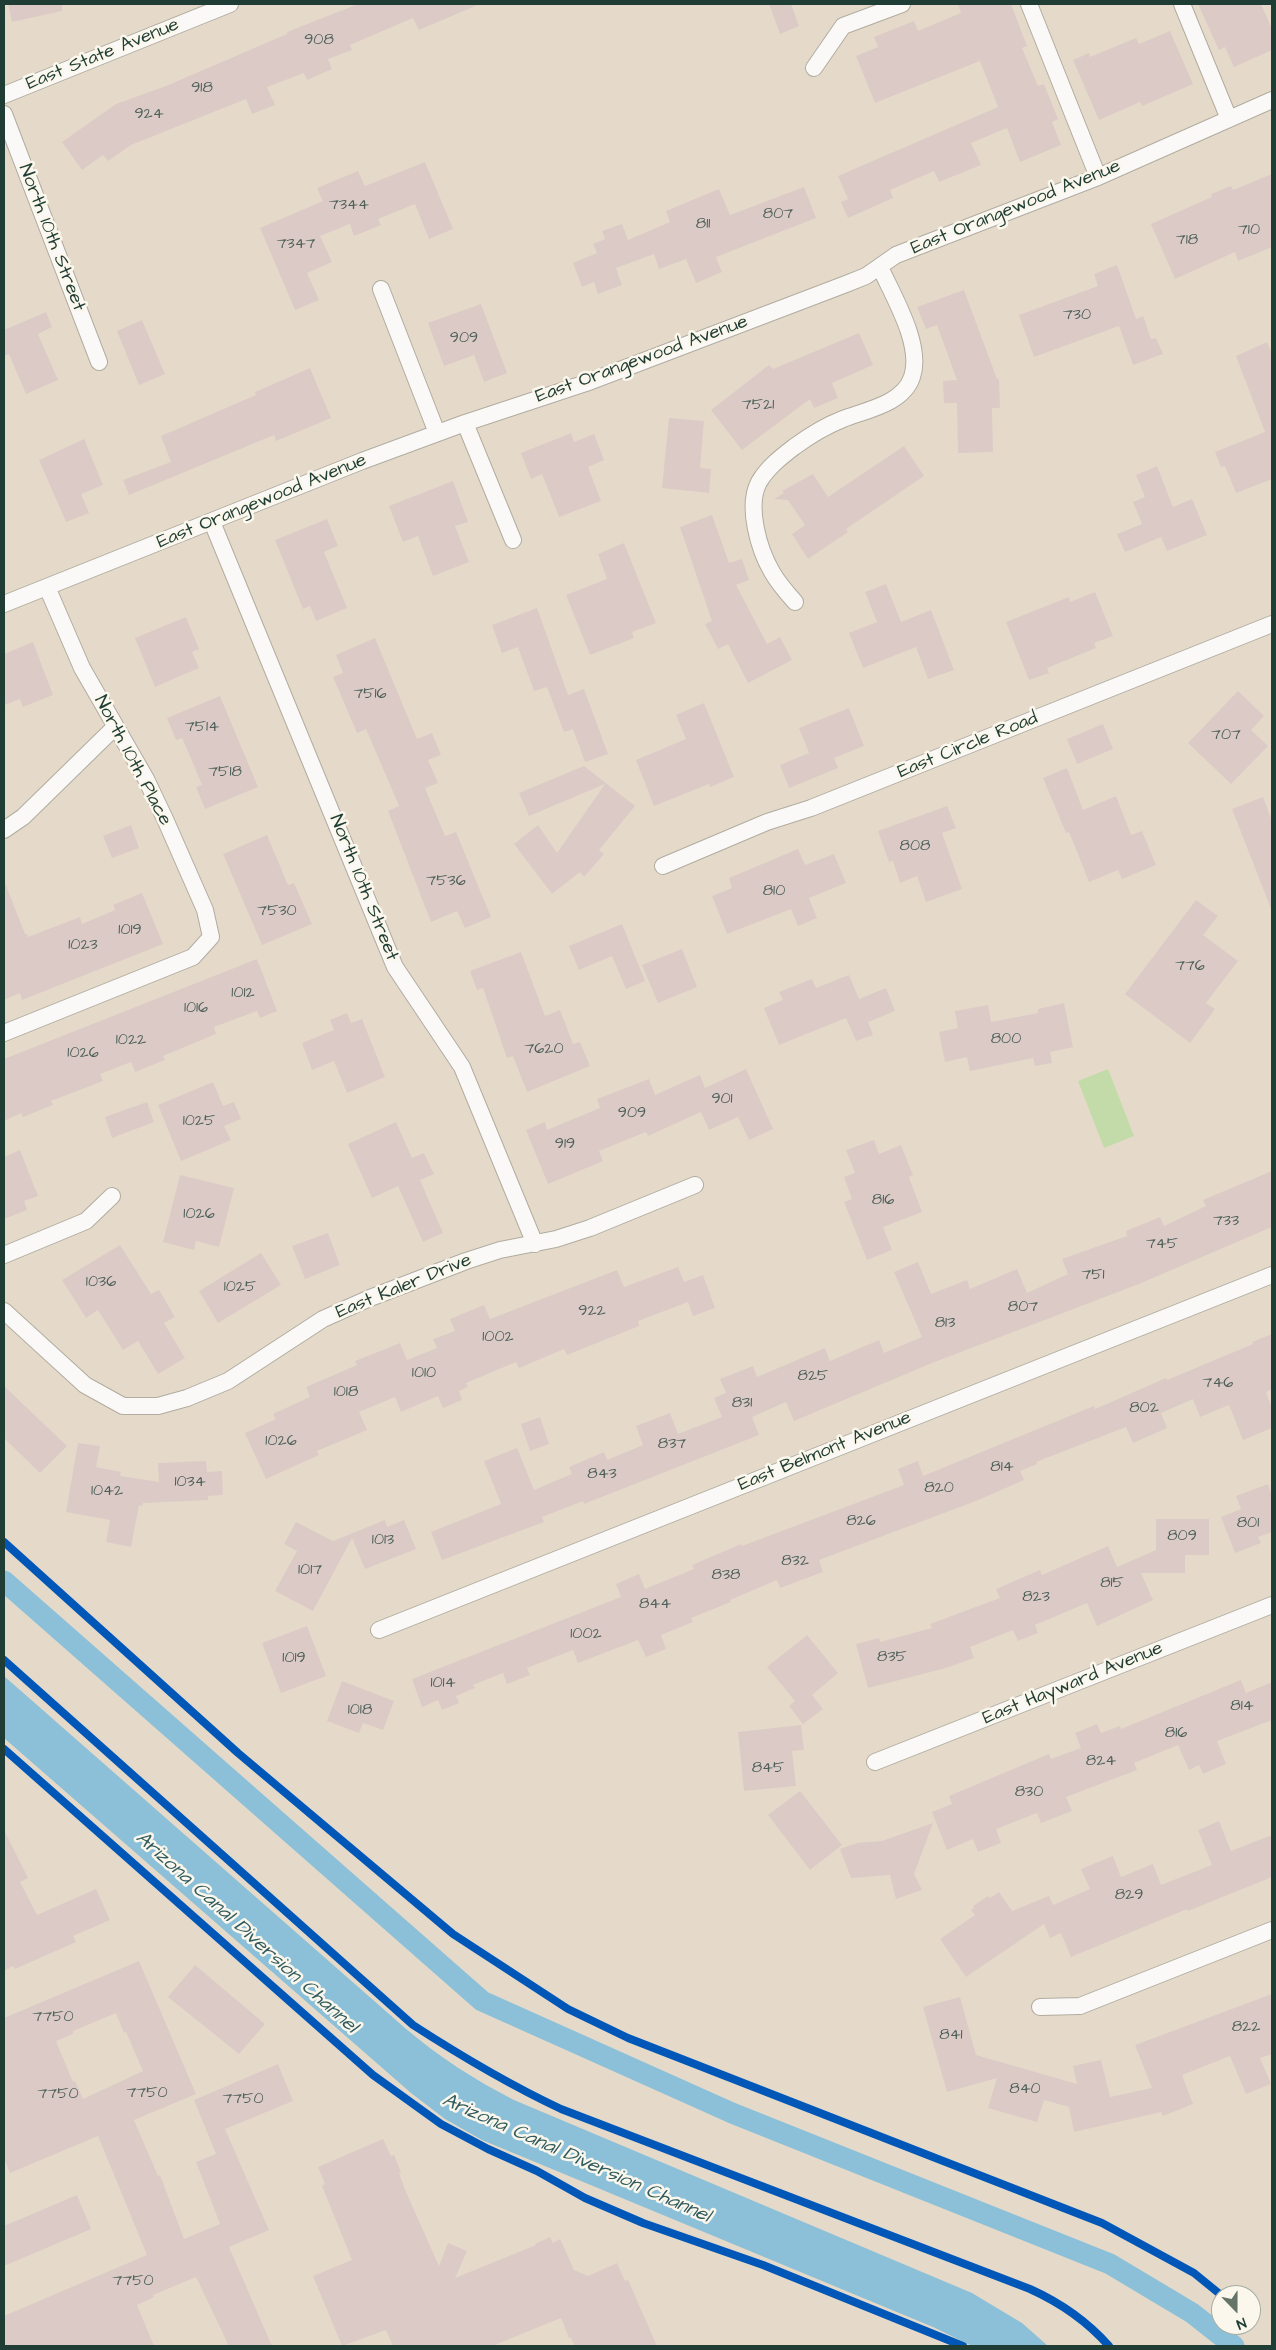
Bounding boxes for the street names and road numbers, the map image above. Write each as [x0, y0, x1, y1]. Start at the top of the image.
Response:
street label: East State Avenue [23, 14, 183, 96]
street label: East Orangewood Avenue [908, 155, 1124, 261]
street label: North 10th Street [12, 161, 90, 315]
street label: East Orangewood Avenue [533, 311, 751, 409]
street label: East Orangewood Avenue [154, 449, 370, 555]
street label: North 10th Place [88, 692, 176, 830]
street label: East Circle Road [895, 708, 1041, 784]
street label: North 10th Street [323, 812, 403, 964]
street label: East Kaler Drive [333, 1249, 475, 1325]
street label: East Belmont Avenue [735, 1407, 915, 1497]
street label: East Hayward Avenue [980, 1637, 1166, 1731]

